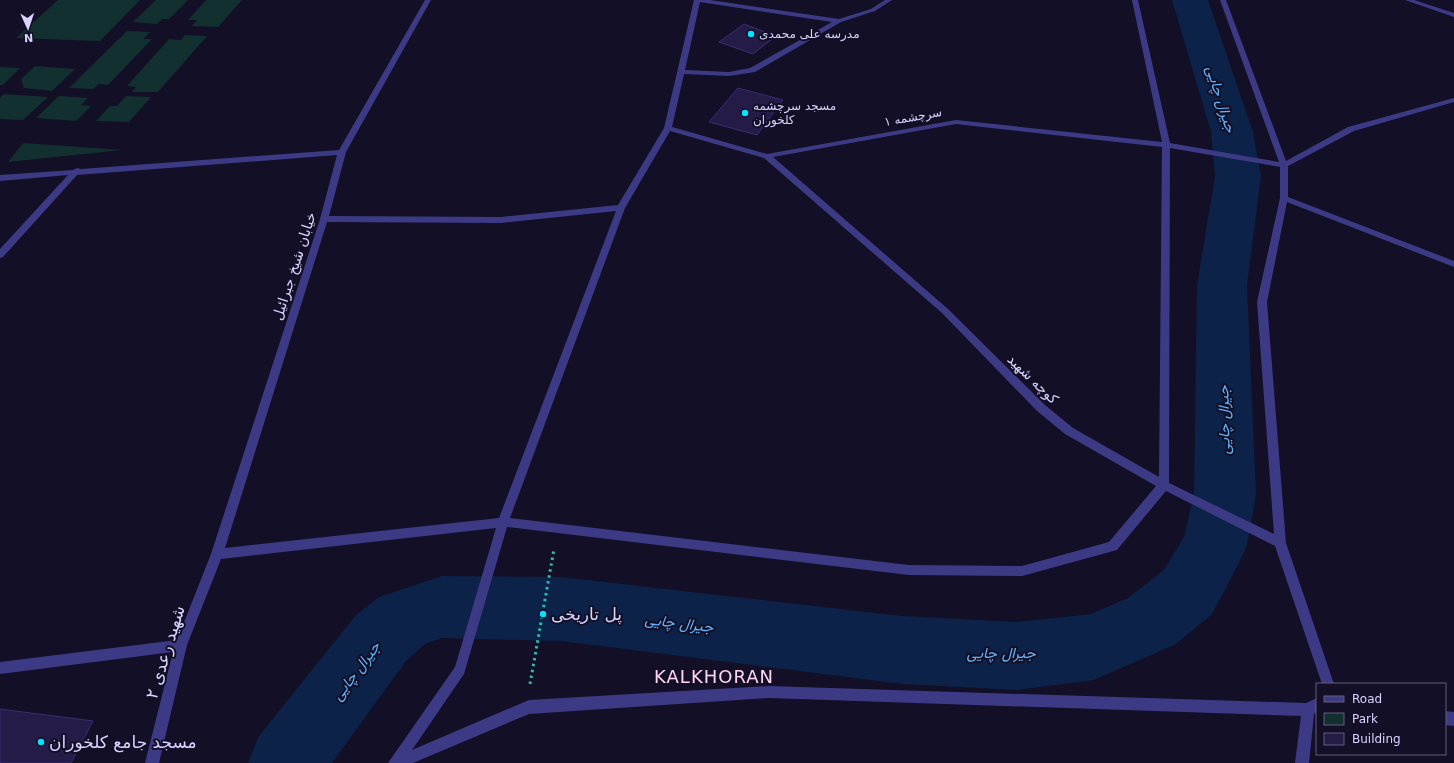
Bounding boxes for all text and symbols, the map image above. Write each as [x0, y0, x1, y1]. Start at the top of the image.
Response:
north arrow [8, 8, 48, 48]
place label: مدرسه علی محمدی [759, 27, 860, 42]
marker: مدرسه علی محمدی [746, 29, 756, 39]
text: N [24, 31, 33, 44]
water label: جیرال چایی [1201, 63, 1240, 136]
place label: مسجد سرچشمه کلخوران [753, 99, 836, 128]
street label: سرچشمه ۱ [883, 105, 943, 130]
marker: مسجد سرچشمه کلخوران [740, 108, 750, 118]
street label: خیابان شیخ جبرائیل [269, 210, 320, 322]
street label: کوچه شهید [1004, 351, 1062, 408]
water label: جیرال چایی [1214, 384, 1235, 455]
street label: شهید رعدی ۲ [141, 603, 190, 701]
place label: پل تاریخی [551, 604, 622, 625]
marker: پل تاریخی [538, 609, 548, 619]
water label: جیرال چایی [644, 610, 715, 637]
water label: جیرال چایی [328, 637, 385, 705]
water label: جیرال چایی [966, 644, 1036, 663]
district label: KALKHORAN [654, 666, 774, 687]
legend [1316, 683, 1446, 755]
text: Road [1352, 692, 1382, 706]
text: Park [1352, 712, 1378, 726]
place label: مسجد جامع کلخوران [49, 732, 197, 753]
text: Building [1352, 732, 1401, 746]
marker: مسجد جامع کلخوران [36, 737, 46, 747]

